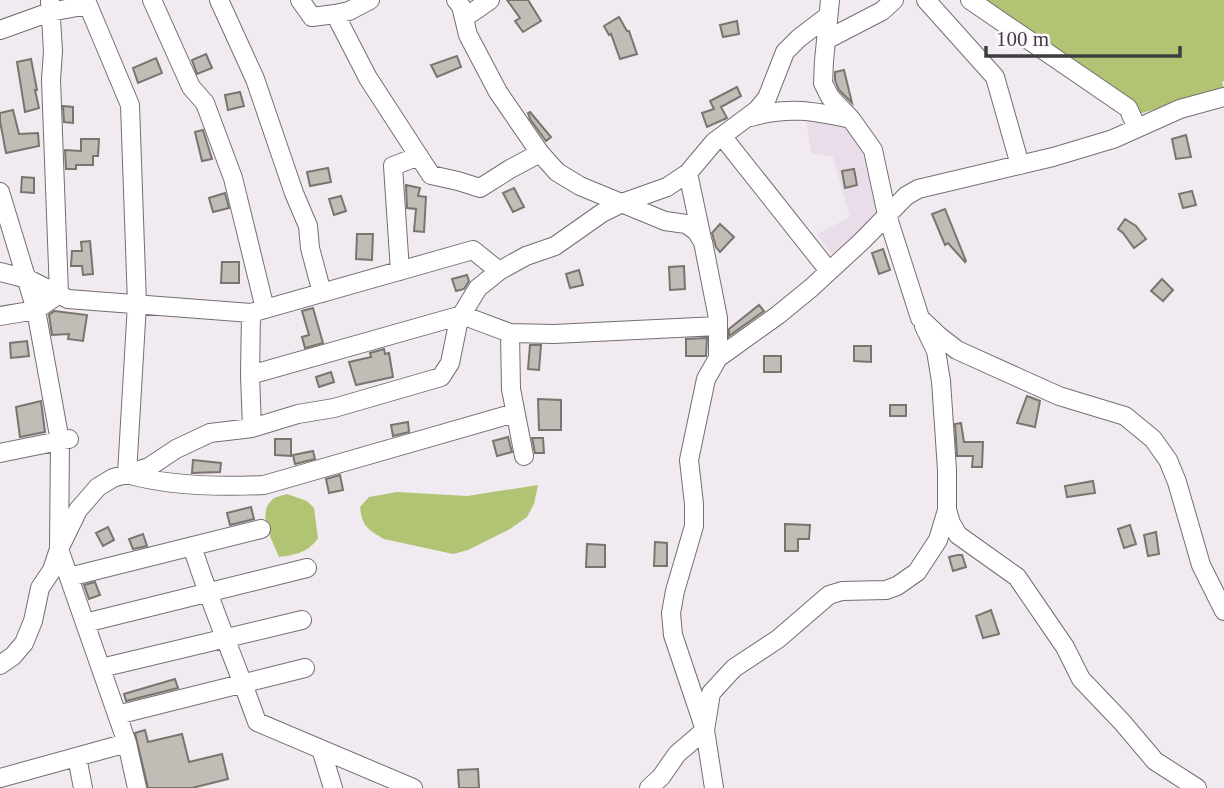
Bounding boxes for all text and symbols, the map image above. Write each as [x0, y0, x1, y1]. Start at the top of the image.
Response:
scale bar [986, 14, 1180, 58]
text: 100 m [996, 27, 1049, 51]

